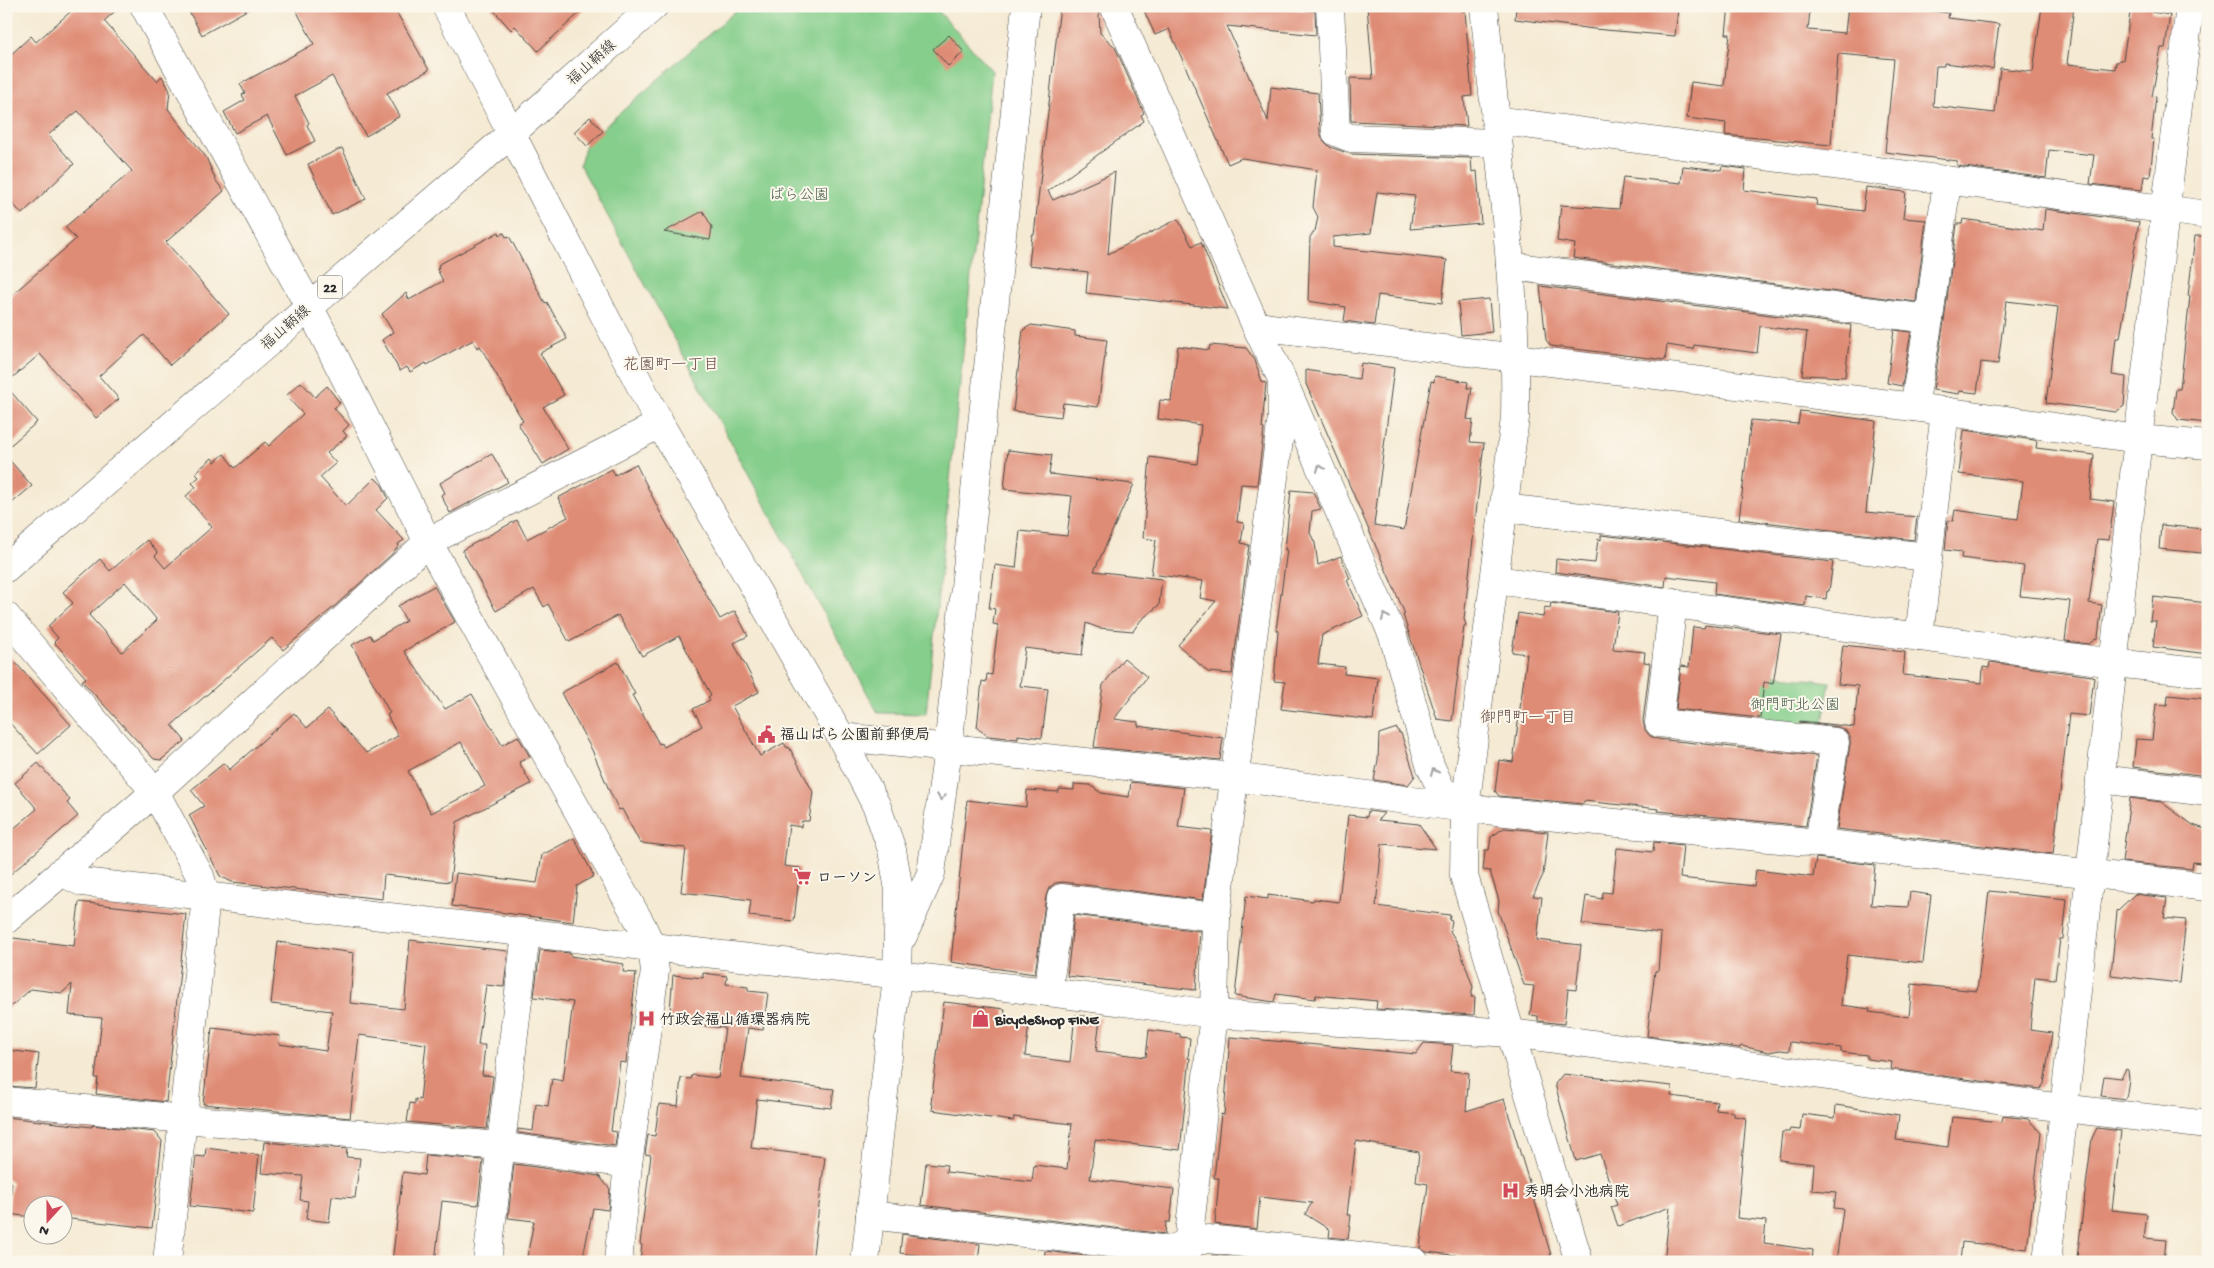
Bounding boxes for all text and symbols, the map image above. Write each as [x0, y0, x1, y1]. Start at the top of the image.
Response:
street label: 福山鞆線 [563, 36, 621, 90]
park label: ばら公園 [769, 187, 829, 205]
road number: 22 [318, 276, 342, 298]
street label: 福山鞆線 [257, 301, 315, 355]
district label: 花園町一丁目 [623, 356, 719, 376]
one-way arrow [1316, 464, 1327, 473]
one-way arrow [1381, 614, 1391, 622]
park label: 御門町北公園 [1750, 697, 1840, 715]
district label: 御門町一丁目 [1480, 709, 1576, 729]
public building icon: 福山ばら公園前郵便局 [756, 724, 776, 744]
place label: 福山ばら公園前郵便局 [780, 726, 930, 745]
one-way arrow [1429, 768, 1440, 777]
one-way arrow [936, 794, 947, 802]
supermarket icon: ローソン [793, 867, 813, 887]
place label: ローソン [817, 870, 877, 888]
hospital icon: 竹政会福山循環器病院 [636, 1009, 656, 1029]
shop icon: BicycleShop FINE [971, 1009, 991, 1029]
place label: 竹政会福山循環器病院 [660, 1011, 810, 1030]
place label: BicycleShop FINE [994, 1012, 1100, 1030]
hospital icon: 秀明会小池病院 [1500, 1181, 1520, 1201]
place label: 秀明会小池病院 [1524, 1183, 1629, 1202]
north arrow [22, 1196, 72, 1246]
text: N [37, 1220, 52, 1239]

